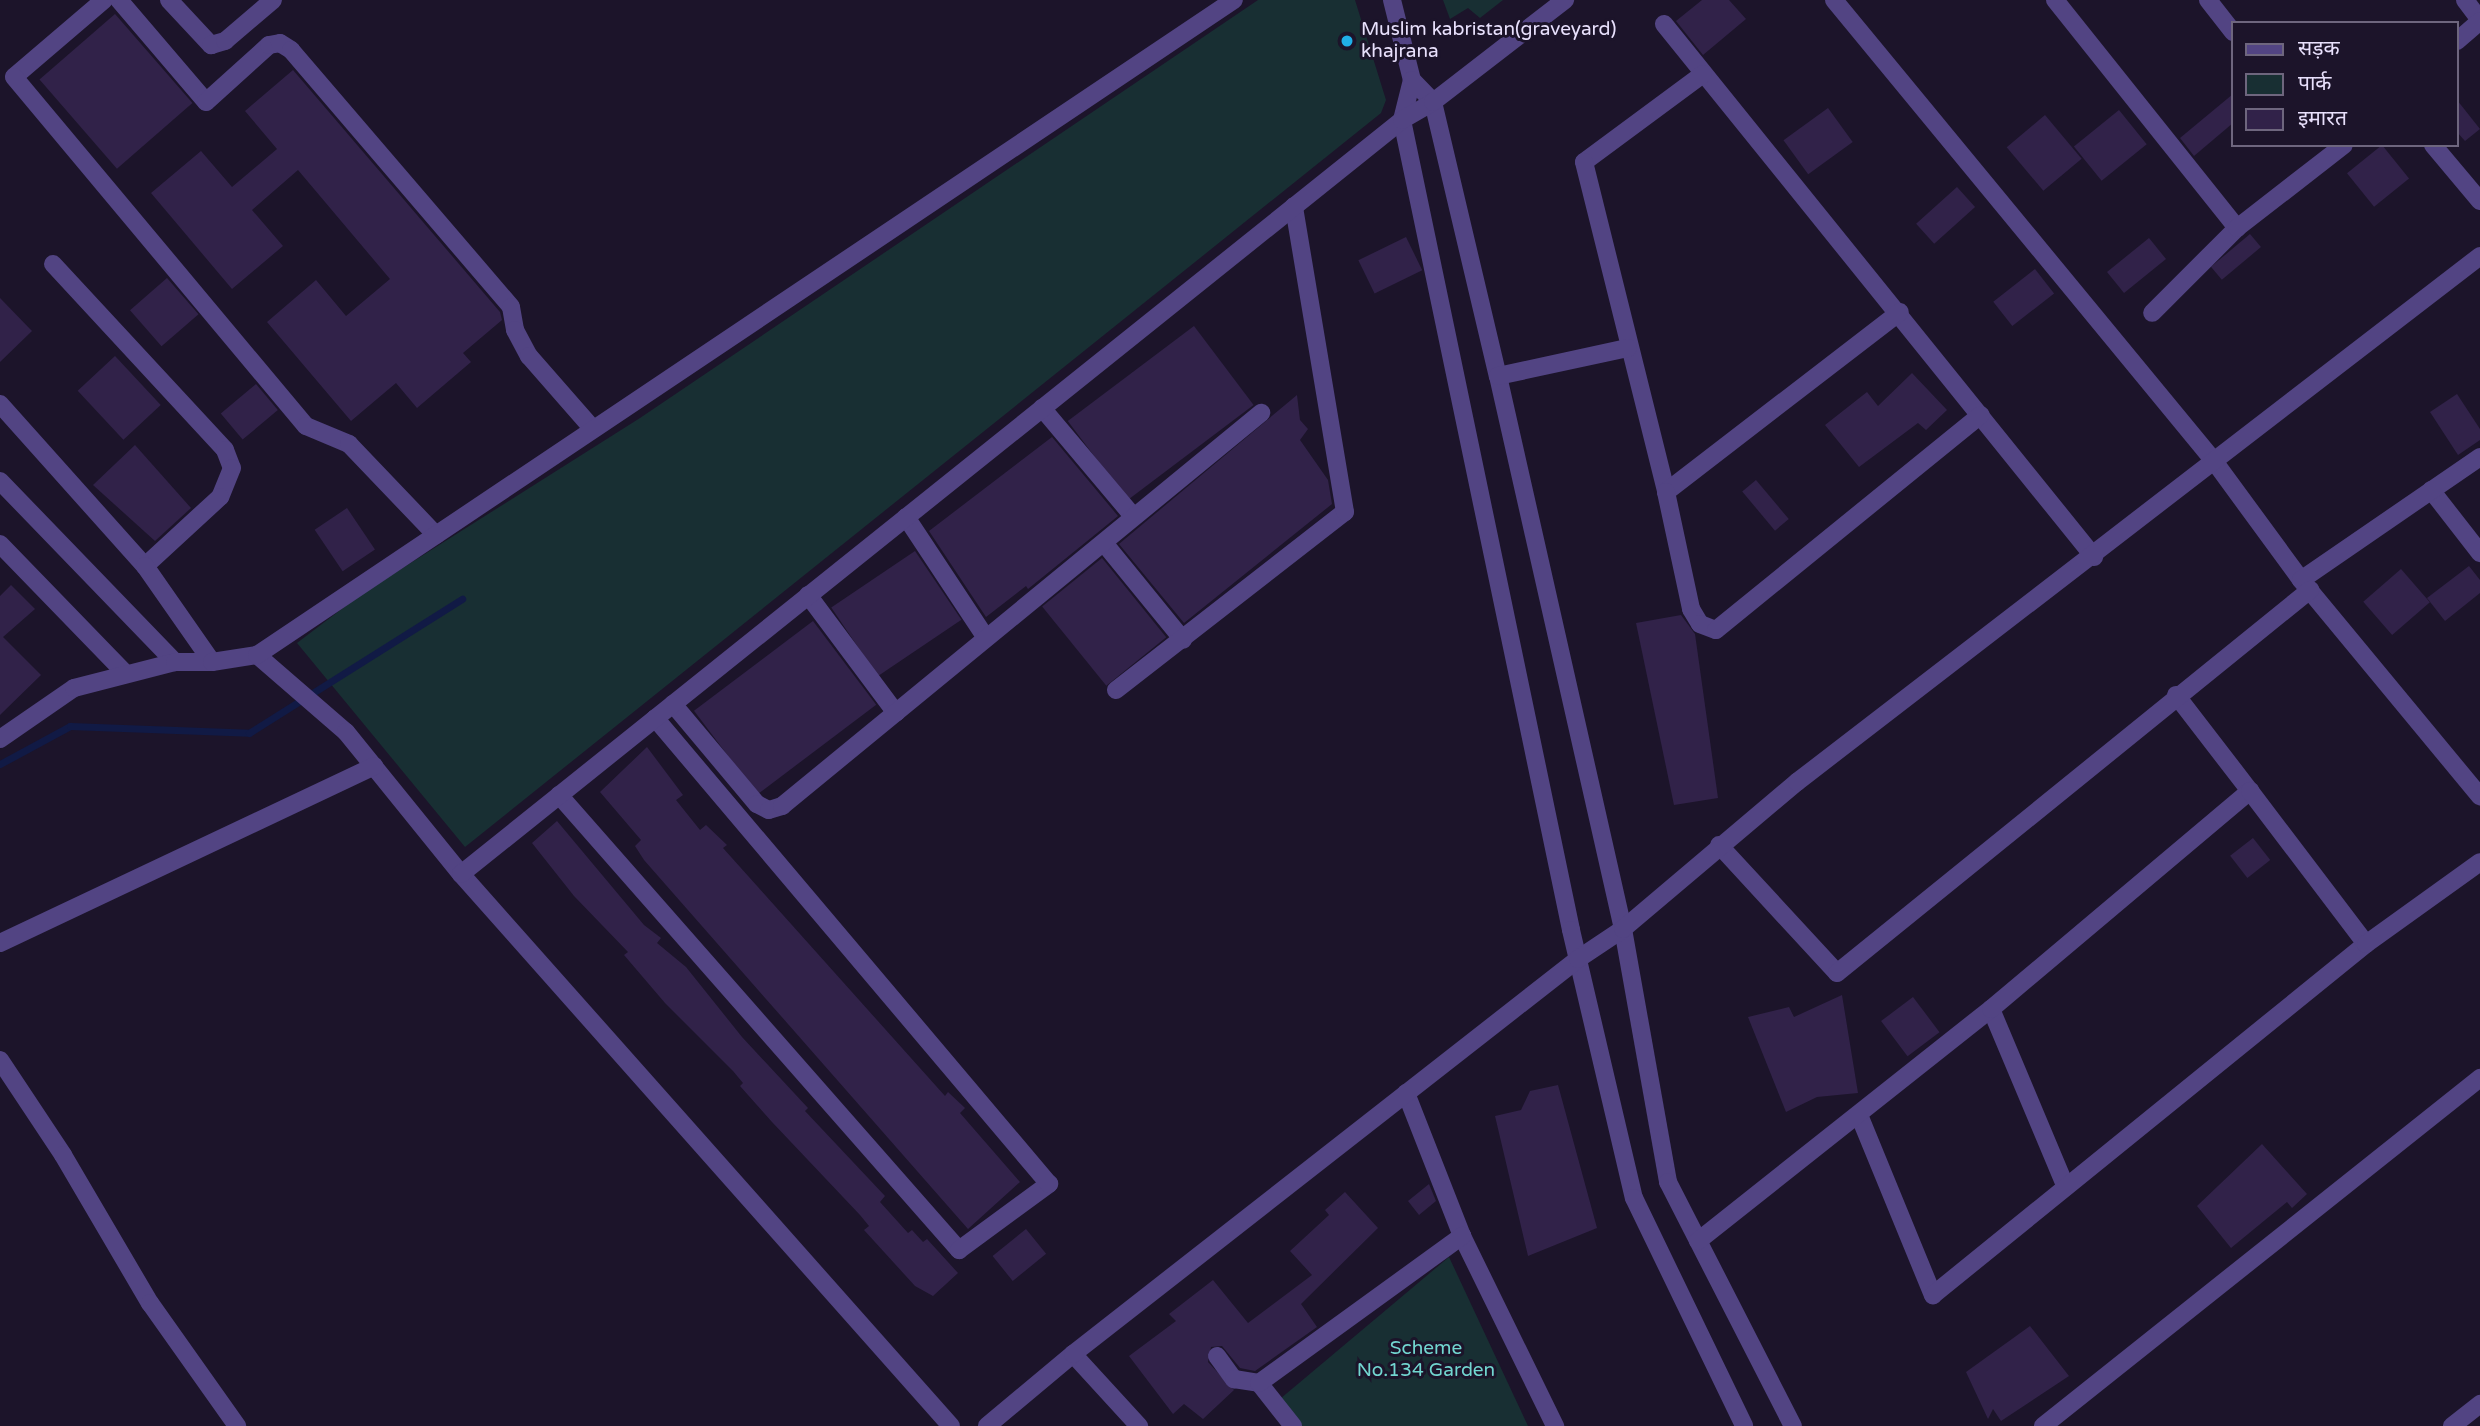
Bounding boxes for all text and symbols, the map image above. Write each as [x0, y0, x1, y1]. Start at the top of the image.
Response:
place label: Muslim kabristan(graveyard) khajrana [1361, 19, 1616, 63]
legend [2232, 21, 2459, 147]
marker: Muslim kabristan(graveyard) khajrana [1339, 33, 1355, 49]
text: सड़क [2298, 36, 2340, 61]
text: पार्क [2298, 71, 2332, 96]
text: इमारत [2298, 106, 2347, 131]
park label: Scheme No.134 Garden [1357, 1338, 1495, 1382]

